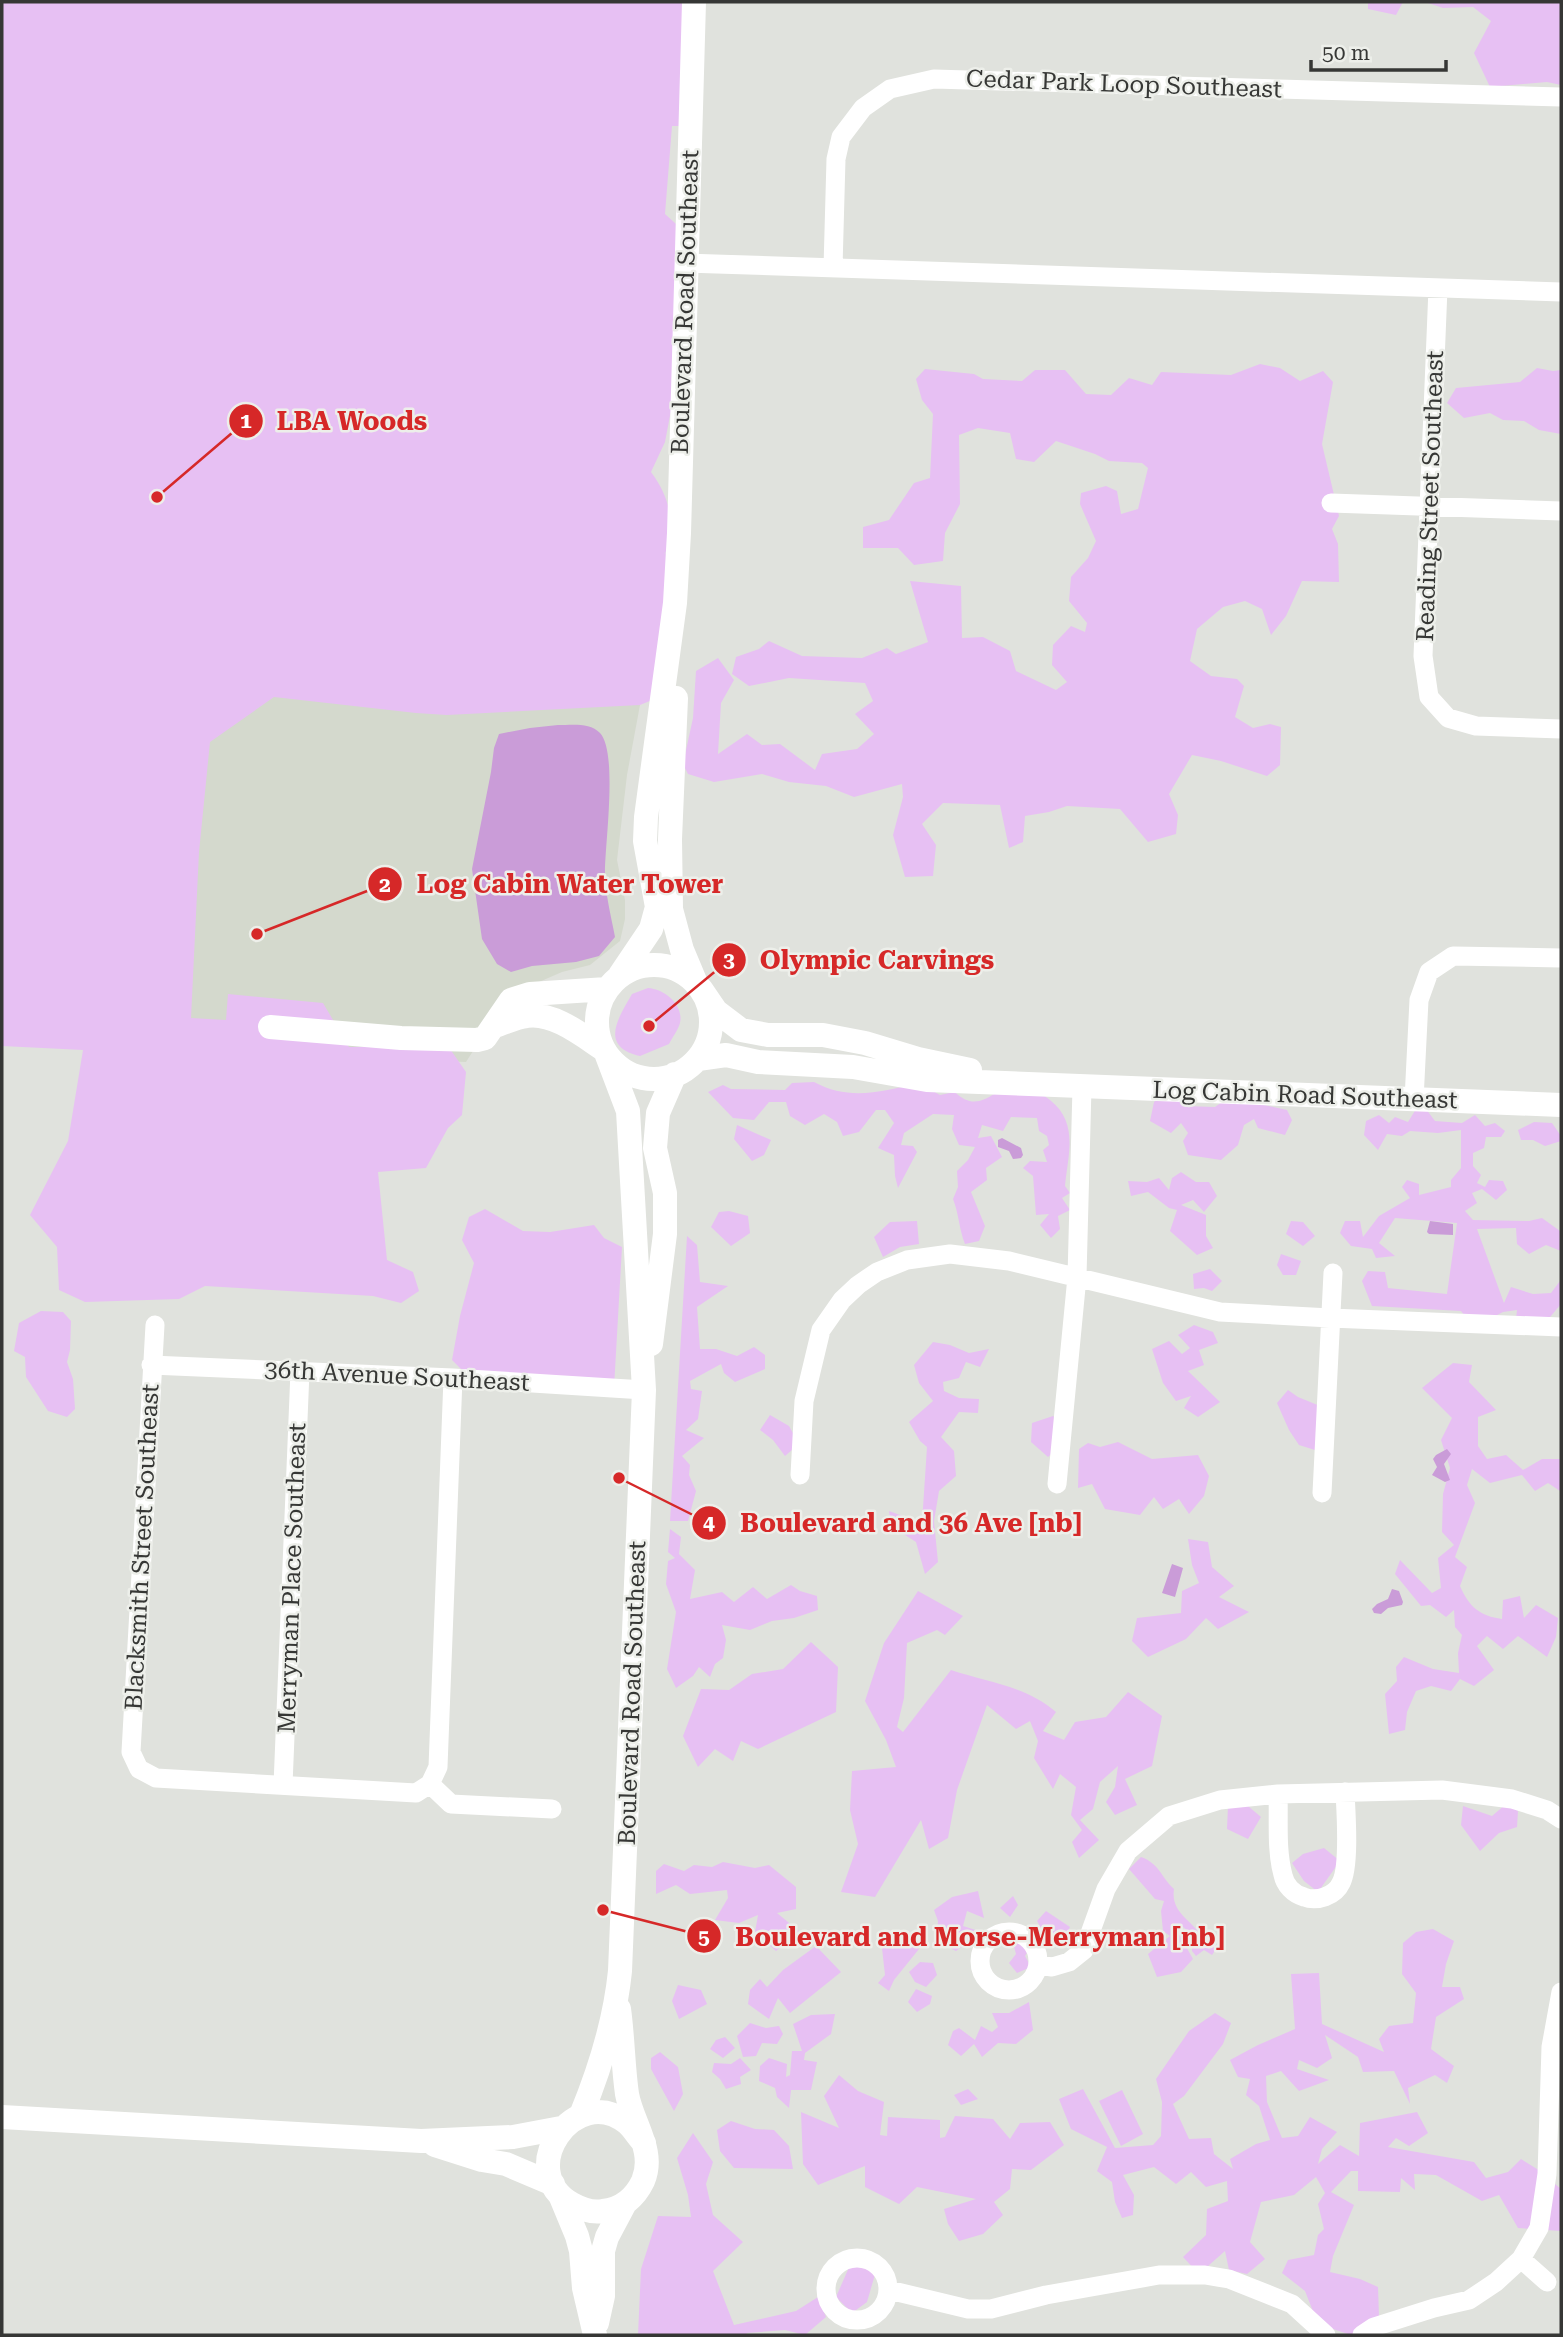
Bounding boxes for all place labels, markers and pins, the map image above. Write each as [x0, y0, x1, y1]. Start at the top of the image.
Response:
callout: LBA Woods [228, 397, 441, 444]
callout: Log Cabin Water Tower [368, 861, 737, 908]
callout: Olympic Carvings [711, 936, 1009, 983]
callout: Boulevard and 36 Ave [nb] [691, 1499, 1095, 1546]
callout: Boulevard and Morse-Merryman [nb] [687, 1913, 1239, 1960]

